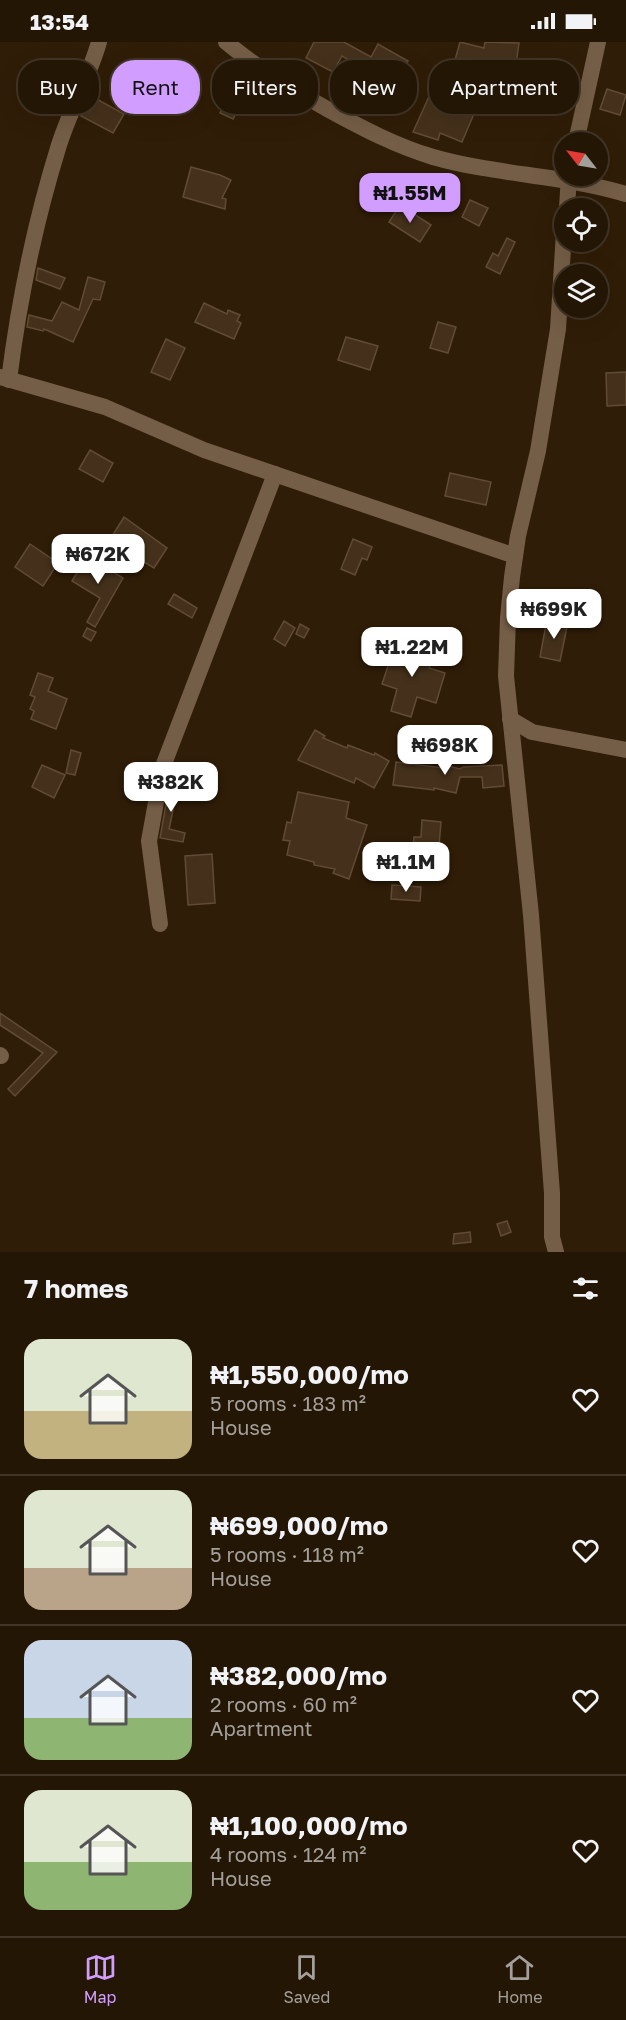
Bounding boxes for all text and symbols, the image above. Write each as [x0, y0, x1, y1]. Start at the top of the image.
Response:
text: 13:54 [30, 8, 89, 35]
chip: Buy [18, 60, 99, 114]
chip: Rent [111, 60, 200, 114]
chip: Filters [212, 60, 318, 114]
chip: New [330, 60, 417, 114]
chip: Apartment [429, 60, 579, 114]
north arrow [554, 132, 608, 186]
map controls [554, 132, 608, 318]
pin: ₦1.55M [361, 173, 459, 224]
text: ₦1.55M [373, 180, 447, 204]
button: locate [554, 198, 608, 252]
button: layers [554, 264, 608, 318]
pin: ₦672K [56, 534, 140, 585]
text: ₦672K [66, 541, 130, 565]
pin: ₦699K [512, 589, 596, 640]
text: ₦699K [520, 596, 588, 620]
pin: ₦1.22M [363, 627, 461, 678]
text: ₦1.22M [375, 634, 449, 658]
pin: ₦698K [403, 725, 487, 776]
text: ₦698K [411, 732, 479, 756]
pin: ₦382K [129, 762, 213, 813]
text: ₦382K [138, 769, 204, 793]
pin: ₦1.1M [364, 842, 448, 893]
text: ₦1.1M [376, 849, 436, 873]
icon: filters [569, 1272, 602, 1305]
text: 7 homes [24, 1273, 129, 1304]
text: ₦1,550,000/mo [210, 1359, 409, 1390]
icon: home [72, 1363, 144, 1435]
icon: heart [569, 1383, 602, 1416]
text: 5 rooms · 183 m² [210, 1391, 366, 1415]
text: House [210, 1415, 272, 1439]
text: ₦699,000/mo [210, 1510, 388, 1541]
icon: home [72, 1514, 144, 1586]
icon: heart [569, 1534, 602, 1567]
text: 5 rooms · 118 m² [210, 1542, 364, 1566]
text: House [210, 1566, 272, 1590]
text: ₦382,000/mo [210, 1660, 387, 1691]
icon: home [72, 1664, 144, 1736]
icon: heart [569, 1684, 602, 1717]
text: 2 rooms · 60 m² [210, 1692, 357, 1716]
text: Apartment [210, 1716, 313, 1740]
text: ₦1,100,000/mo [210, 1810, 408, 1841]
icon: home [72, 1814, 144, 1886]
icon: heart [569, 1834, 602, 1867]
text: 4 rooms · 124 m² [210, 1842, 367, 1866]
text: House [210, 1866, 272, 1890]
tab: Map [84, 1951, 117, 2007]
tab: Saved [284, 1951, 330, 2007]
tab: Home [497, 1951, 542, 2007]

